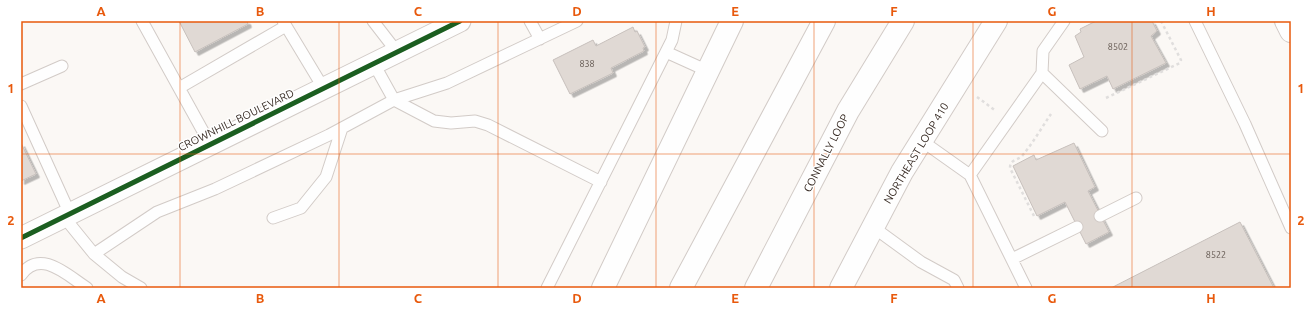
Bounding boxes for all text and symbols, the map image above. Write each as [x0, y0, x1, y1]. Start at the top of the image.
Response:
text: A [96, 4, 106, 18]
text: B [256, 4, 265, 18]
text: C [414, 4, 423, 18]
text: D [572, 4, 582, 18]
text: E [731, 4, 739, 18]
text: F [890, 4, 898, 18]
text: G [1048, 4, 1057, 18]
text: H [1206, 4, 1216, 18]
house number: 8502 [1108, 42, 1128, 52]
house number: 838 [579, 59, 595, 69]
text: 1 [7, 81, 15, 95]
text: 1 [1297, 81, 1305, 95]
street label: CROWNHILL BOULEVARD [176, 87, 296, 153]
street label: NORTHEAST LOOP 410 [881, 101, 951, 205]
street label: CONNALLY LOOP [801, 112, 851, 194]
text: 2 [7, 213, 15, 227]
text: 2 [1297, 213, 1305, 227]
house number: 8522 [1206, 250, 1226, 260]
text: A [96, 291, 106, 305]
text: B [256, 291, 265, 305]
text: C [414, 291, 423, 305]
text: D [572, 291, 582, 305]
text: E [731, 291, 739, 305]
text: F [890, 291, 898, 305]
text: G [1048, 291, 1057, 305]
text: H [1206, 291, 1216, 305]

